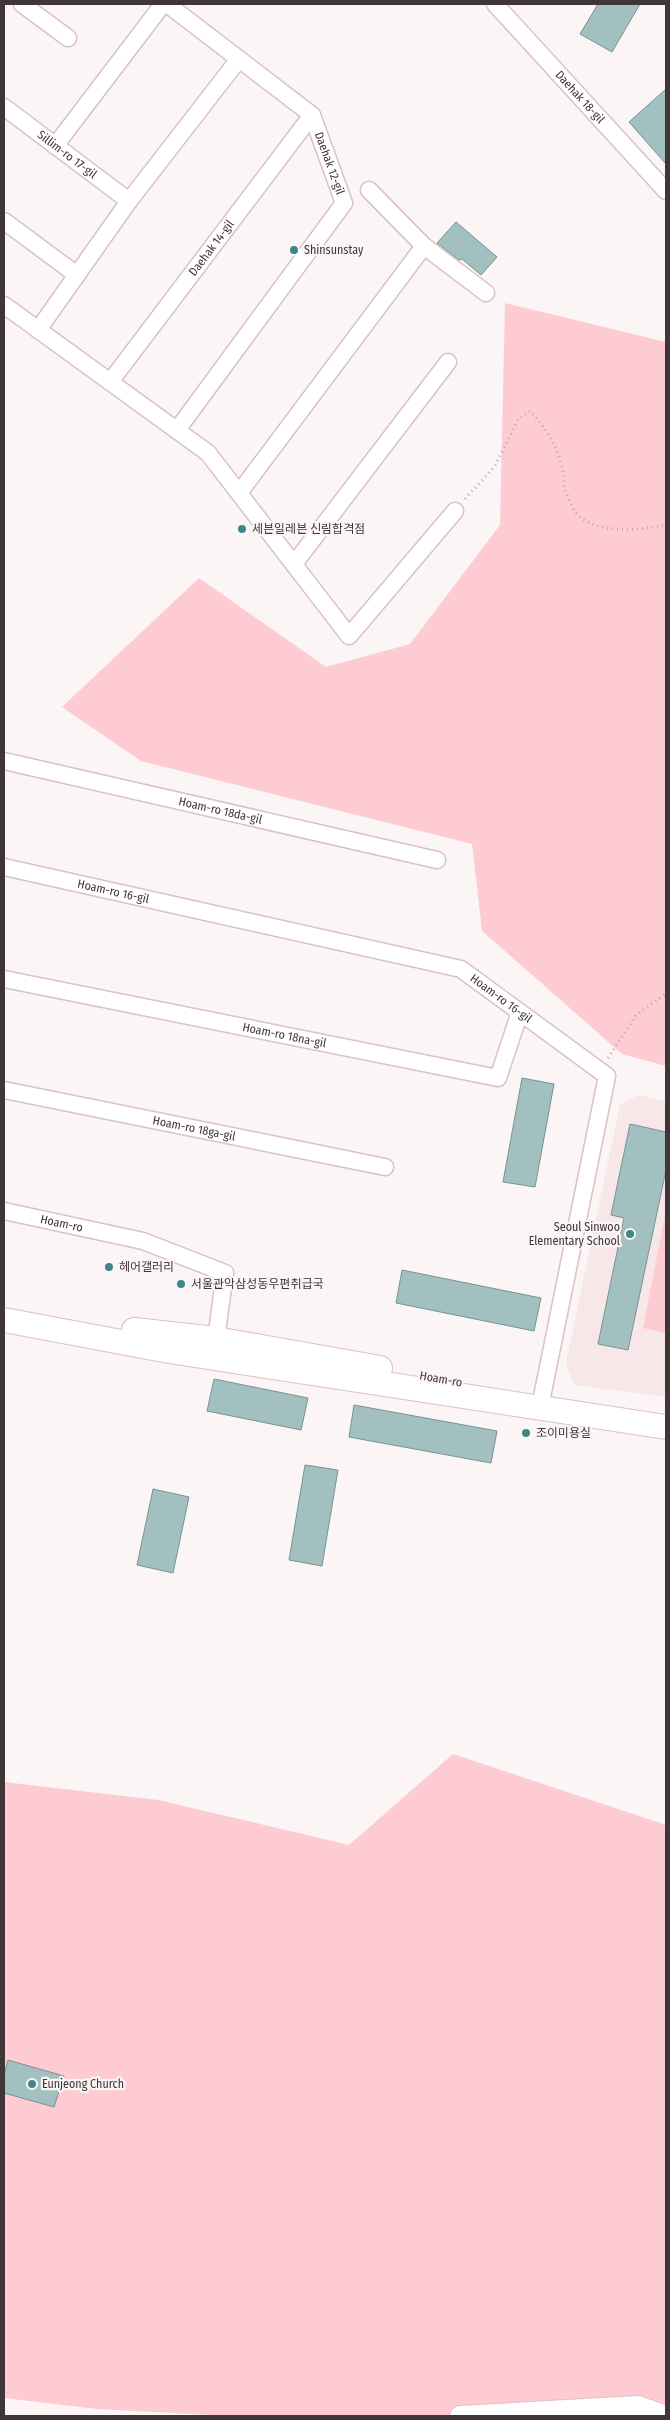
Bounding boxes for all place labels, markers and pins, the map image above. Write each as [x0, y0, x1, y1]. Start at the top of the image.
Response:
place label: Shinsunstay [304, 243, 364, 257]
marker: Shinsunstay [288, 244, 300, 256]
place label: 세븐일레븐 신림합격점 [252, 522, 365, 536]
marker: 세븐일레븐 신림합격점 [236, 523, 248, 535]
place label: Seoul Sinwoo Elementary School [529, 1220, 620, 1248]
marker: Seoul Sinwoo Elementary School [624, 1228, 636, 1240]
place label: 헤어갤러리 [119, 1260, 174, 1274]
marker: 헤어갤러리 [103, 1261, 115, 1273]
place label: 서울관악삼성동우편취급국 [191, 1277, 323, 1291]
marker: 서울관악삼성동우편취급국 [175, 1278, 187, 1290]
place label: 조이미용실 [536, 1426, 591, 1440]
marker: 조이미용실 [520, 1427, 532, 1439]
place label: Eunjeong Church [42, 2077, 124, 2091]
marker: Eunjeong Church [26, 2078, 38, 2090]

